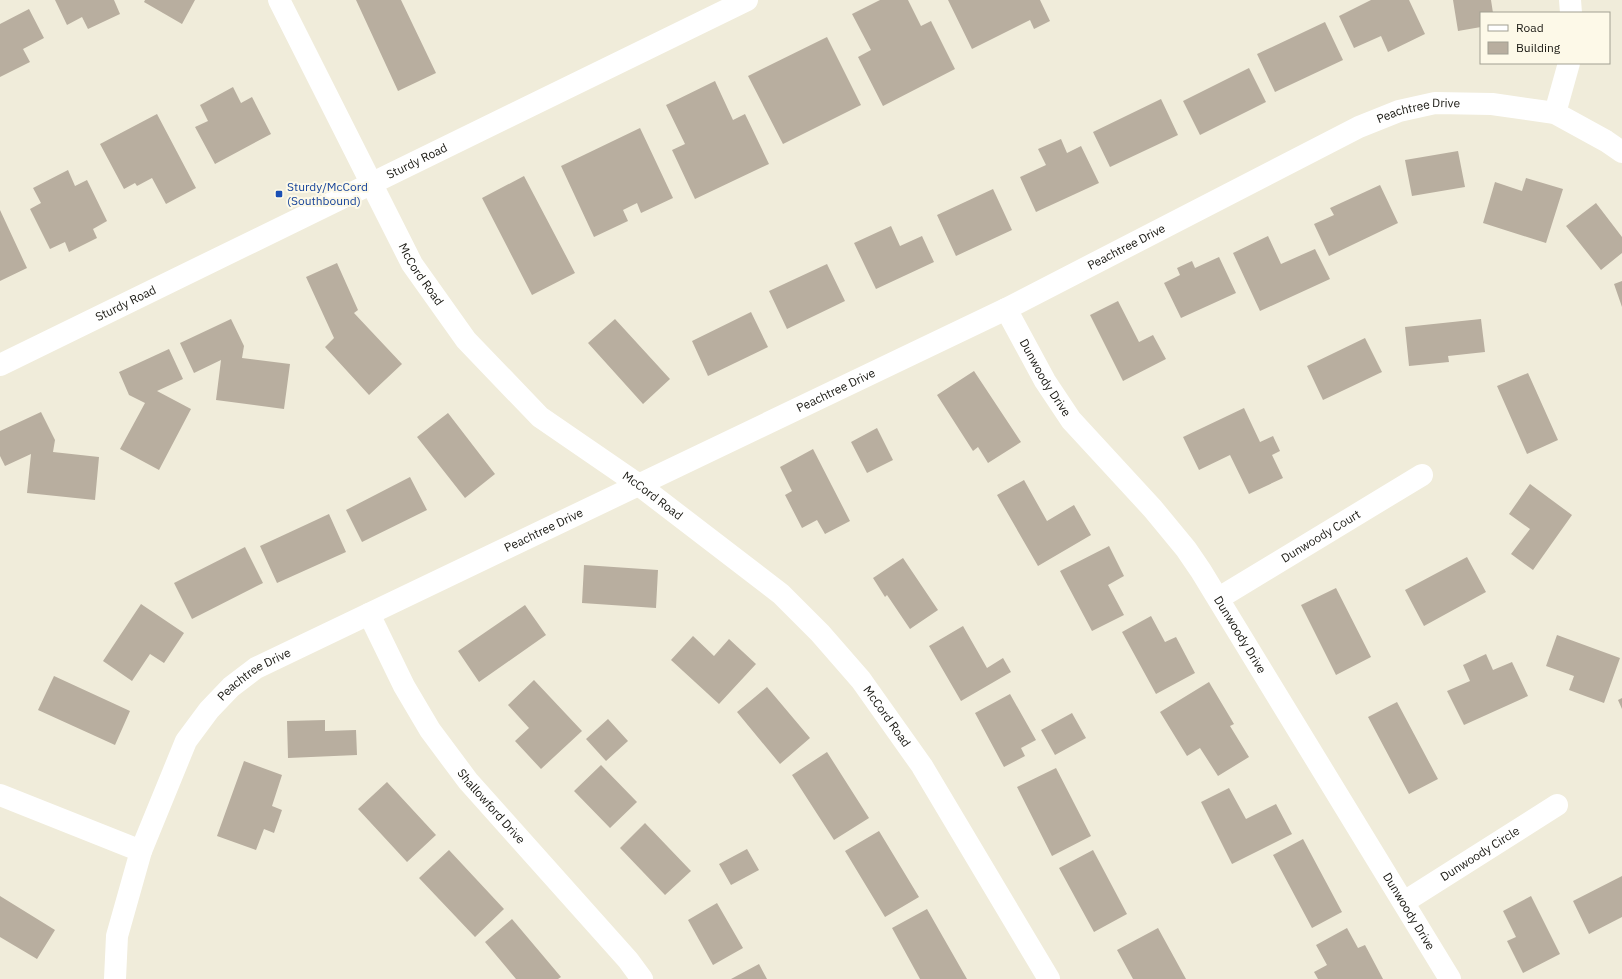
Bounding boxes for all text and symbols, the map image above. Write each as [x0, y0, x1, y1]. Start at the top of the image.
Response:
legend [1480, 12, 1610, 64]
text: Road [1516, 20, 1544, 35]
text: Building [1516, 40, 1561, 55]
street label: Peachtree Drive [1374, 95, 1461, 126]
street label: Sturdy Road [384, 140, 450, 182]
place label: Sturdy/McCord (Southbound) [287, 179, 368, 208]
marker: Sturdy/McCord (Southbound) [274, 189, 284, 199]
street label: Peachtree Drive [1085, 220, 1168, 273]
street label: McCord Road [396, 240, 447, 308]
street label: Sturdy Road [93, 282, 158, 324]
street label: Dunwoody Drive [1017, 336, 1075, 419]
street label: Peachtree Drive [794, 365, 878, 415]
street label: McCord Road [620, 468, 686, 523]
street label: Peachtree Drive [502, 504, 586, 555]
street label: Dunwoody Court [1278, 506, 1363, 566]
street label: Dunwoody Drive [1211, 593, 1270, 676]
street label: Peachtree Drive [214, 644, 293, 704]
street label: McCord Road [860, 683, 914, 750]
street label: Shallowford Drive [454, 765, 529, 847]
street label: Dunwoody Circle [1437, 823, 1522, 884]
street label: Dunwoody Drive [1380, 870, 1439, 953]

